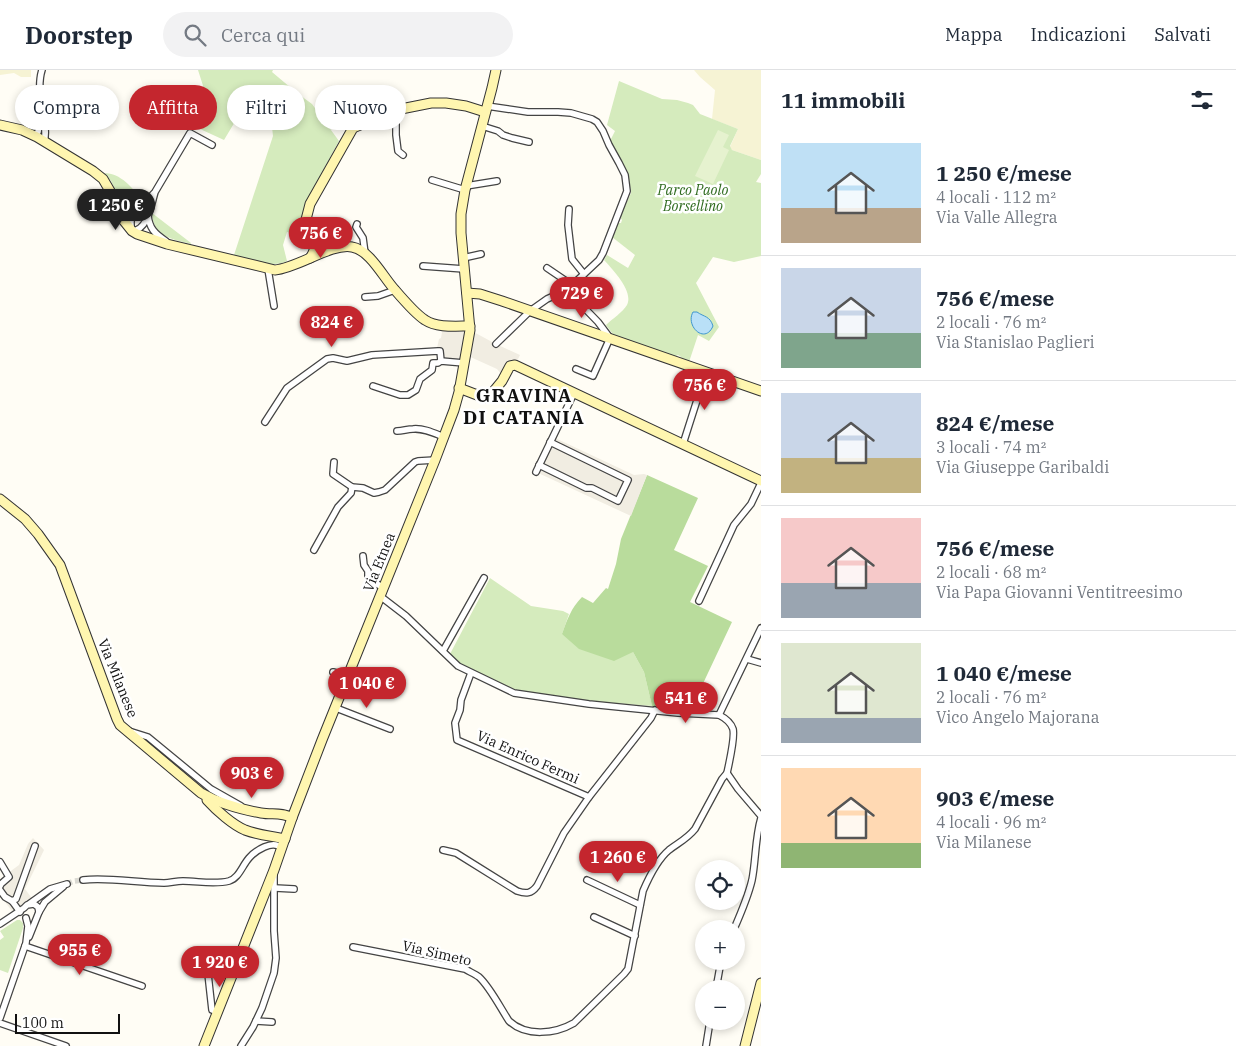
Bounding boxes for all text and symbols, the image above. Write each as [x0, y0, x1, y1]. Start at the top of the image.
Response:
search box [163, 12, 513, 57]
text: Doorstep [25, 19, 133, 51]
icon: search [181, 21, 209, 49]
text: Cerca qui [221, 23, 305, 47]
text: Mappa [945, 23, 1003, 46]
text: Indicazioni [1031, 23, 1126, 46]
text: Salvati [1154, 23, 1211, 46]
chip: Compra [15, 85, 119, 130]
chip: Affitta [129, 85, 217, 130]
chip: Filtri [227, 85, 305, 130]
chip: Nuovo [315, 85, 406, 130]
text: 11 immobili [781, 86, 905, 114]
icon: filters [1188, 86, 1216, 114]
text: 1 250 €/mese [936, 159, 1072, 187]
icon: home [821, 163, 881, 223]
park label: Parco Paolo Borsellino [657, 181, 728, 215]
text: 4 locali · 112 m² [936, 187, 1056, 207]
pin: 1 250 € [70, 189, 162, 231]
text: 1 250 € [88, 195, 144, 215]
text: Via Valle Allegra [936, 207, 1058, 227]
pin: 756 € [286, 216, 356, 259]
text: 756 € [300, 223, 342, 243]
pin: 729 € [547, 276, 617, 319]
text: 729 € [561, 283, 603, 303]
text: 756 €/mese [936, 284, 1054, 312]
icon: home [821, 288, 881, 348]
pin: 824 € [297, 306, 367, 348]
text: 824 € [311, 312, 353, 332]
text: 2 locali · 76 m² [936, 312, 1046, 332]
text: Via Stanislao Paglieri [936, 332, 1095, 352]
pin: 756 € [670, 368, 740, 411]
text: 756 € [684, 375, 726, 395]
district label: GRAVINA DI CATANIA [463, 383, 585, 429]
text: 824 €/mese [936, 409, 1054, 437]
icon: home [821, 413, 881, 473]
text: 3 locali · 74 m² [936, 437, 1046, 457]
text: Via Giuseppe Garibaldi [936, 457, 1109, 477]
street label: Via Etnea [359, 529, 399, 594]
text: 756 €/mese [936, 534, 1054, 562]
icon: home [821, 538, 881, 598]
text: 2 locali · 68 m² [936, 562, 1046, 582]
text: Via Papa Giovanni Ventitreesimo [936, 582, 1183, 602]
street label: Via Milanese [94, 636, 142, 720]
text: 1 040 €/mese [936, 659, 1072, 687]
icon: home [821, 663, 881, 723]
pin: 1 040 € [321, 666, 413, 709]
text: 1 040 € [339, 673, 395, 693]
pin: 541 € [651, 682, 721, 724]
text: 2 locali · 76 m² [936, 687, 1046, 707]
text: 541 € [665, 688, 707, 708]
text: Vico Angelo Majorana [936, 707, 1099, 727]
street label: Via Enrico Fermi [474, 726, 582, 788]
pin: 903 € [217, 756, 287, 799]
text: 903 € [231, 763, 273, 783]
text: 903 €/mese [936, 784, 1054, 812]
icon: home [821, 788, 881, 848]
text: 4 locali · 96 m² [936, 812, 1046, 832]
text: Via Milanese [936, 832, 1032, 852]
pin: 1 260 € [572, 840, 664, 883]
text: 1 260 € [590, 847, 646, 867]
map controls [695, 860, 745, 1030]
button: locate [695, 860, 745, 910]
button: + [695, 920, 745, 970]
pin: 955 € [45, 934, 115, 976]
street label: Via Simeto [401, 936, 474, 970]
text: 955 € [59, 940, 101, 960]
pin: 1 920 € [174, 946, 266, 988]
text: 1 920 € [192, 952, 248, 972]
button: − [695, 980, 745, 1030]
scale bar [15, 1011, 120, 1034]
text: 100 m [22, 1014, 64, 1032]

